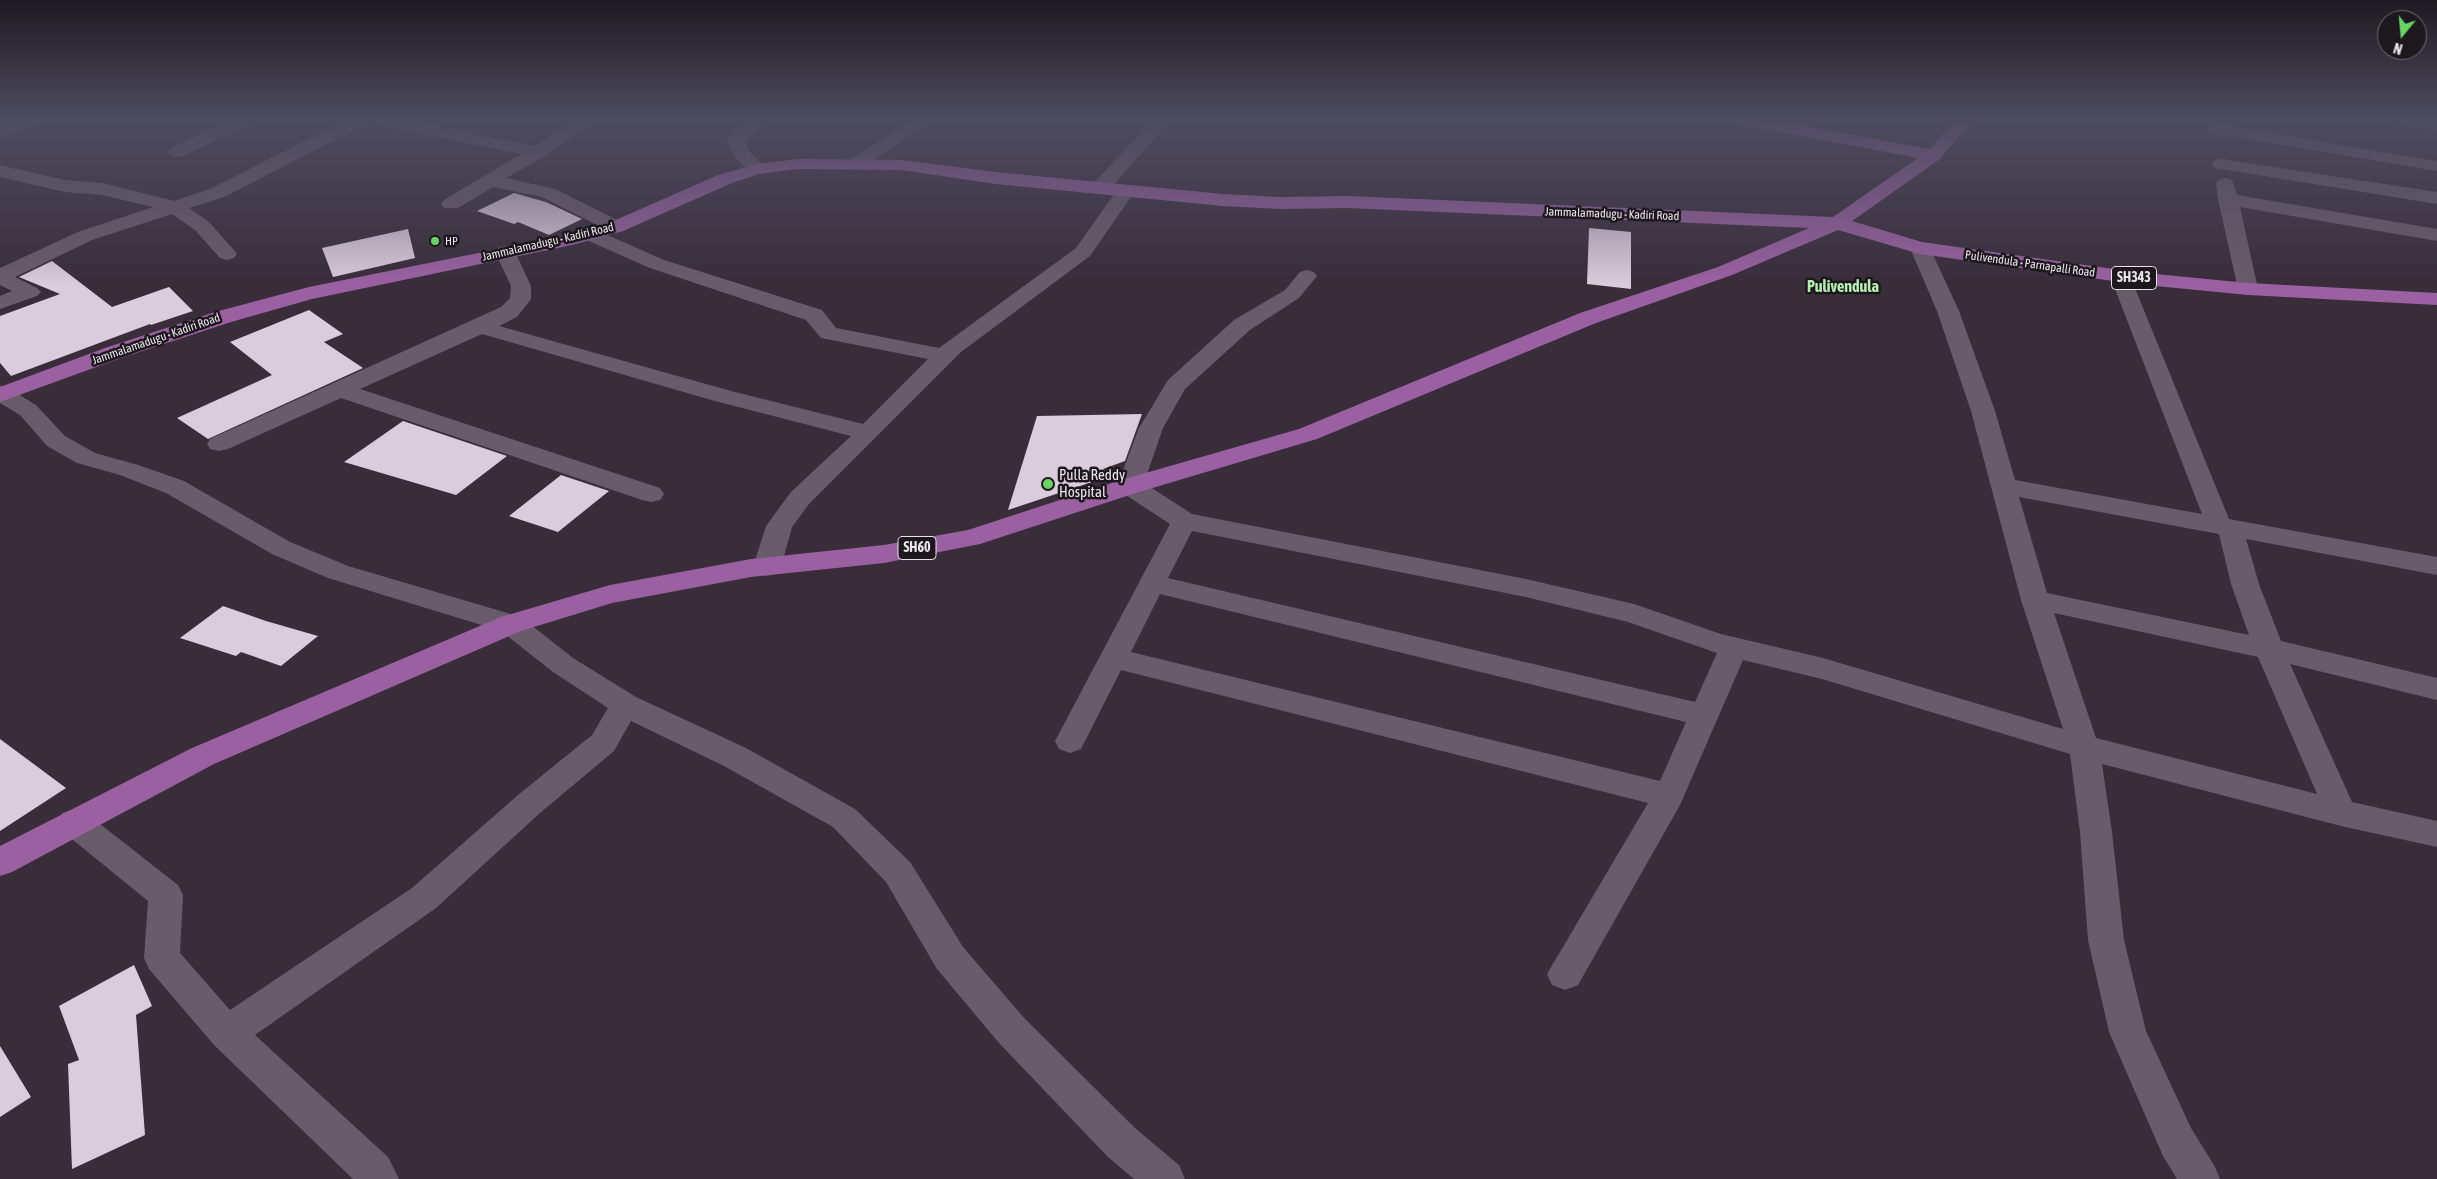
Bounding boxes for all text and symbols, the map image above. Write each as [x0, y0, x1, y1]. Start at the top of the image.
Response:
north arrow [2377, 10, 2427, 60]
text: N [2392, 40, 2404, 57]
street label: Jammalamadugu - Kadiri Road [1545, 204, 1679, 224]
street label: Jammalamadugu - Kadiri Road [481, 220, 615, 264]
place label: HP [445, 234, 458, 248]
marker: HP [429, 235, 441, 247]
street label: Pulivendula - Parnapalli Road [1964, 248, 2096, 280]
road number: SH343 [2112, 266, 2156, 290]
district label: Pulivendula [1807, 277, 1879, 297]
street label: Jammalamadugu - Kadiri Road [90, 310, 222, 368]
place label: Pulla Reddy Hospital [1059, 466, 1125, 501]
marker: Pulla Reddy Hospital [1041, 477, 1055, 491]
road number: SH60 [898, 536, 936, 560]

